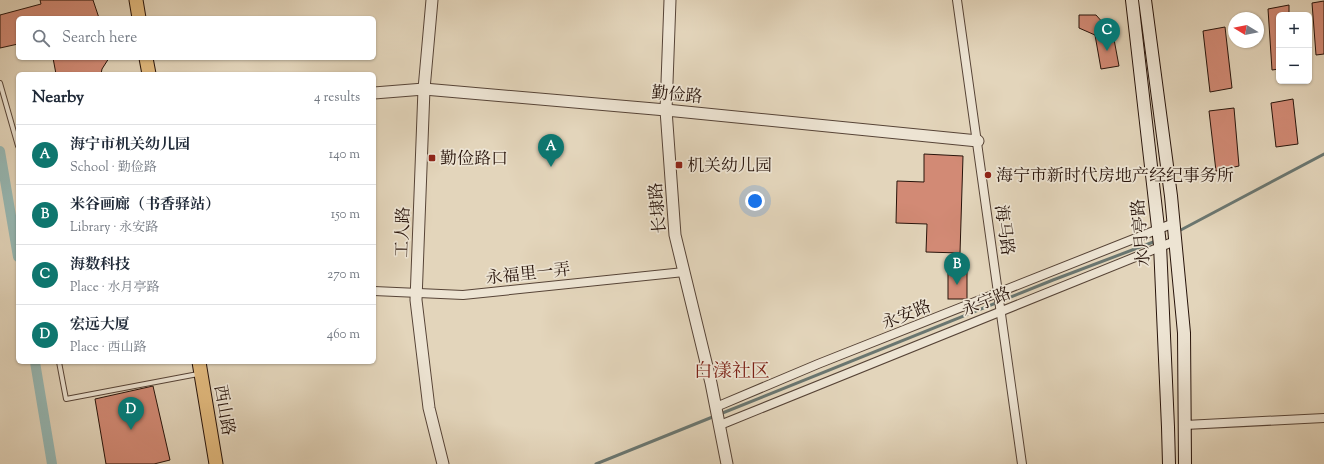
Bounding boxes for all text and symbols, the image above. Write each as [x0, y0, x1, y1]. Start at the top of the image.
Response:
north arrow [1228, 12, 1264, 48]
map controls [1276, 12, 1312, 84]
button: + [1276, 12, 1312, 48]
search box [16, 16, 376, 60]
pin: C [1094, 18, 1120, 51]
icon: search [30, 27, 52, 49]
text: Search here [62, 28, 137, 49]
button: − [1276, 48, 1312, 84]
street label: 勤俭路 [650, 82, 703, 110]
text: Nearby [32, 86, 84, 110]
text: 4 results [314, 89, 360, 107]
pin: A [538, 134, 564, 167]
text: 海宁市机关幼儿园 [70, 135, 190, 156]
text: A [40, 146, 50, 164]
text: 140 m [329, 146, 360, 164]
place label: 勤俭路口 [440, 148, 508, 172]
marker: 勤俭路口 [427, 153, 437, 163]
place label: 机关幼儿园 [687, 155, 772, 179]
text: School · 勤俭路 [70, 159, 157, 177]
marker: 机关幼儿园 [674, 160, 684, 170]
place label: 海宁市新时代房地产经纪事务所 [996, 165, 1234, 189]
marker: 海宁市新时代房地产经纪事务所 [983, 170, 993, 180]
street label: 长埭路 [645, 181, 673, 234]
your location [745, 191, 765, 211]
text: 米谷画廊（书香驿站） [70, 195, 220, 216]
street label: 水月亭路 [1127, 198, 1157, 268]
street label: 海马路 [988, 203, 1018, 257]
text: B [41, 206, 49, 224]
text: 150 m [331, 206, 360, 224]
street label: 工人路 [391, 206, 417, 258]
text: Library · 永安路 [70, 219, 158, 237]
pin: B [944, 252, 970, 285]
text: 海数科技 [70, 255, 130, 276]
street label: 永福里一弄 [485, 259, 572, 291]
text: C [40, 266, 50, 284]
text: 270 m [327, 266, 360, 284]
text: Place · 水月亭路 [70, 279, 160, 297]
street label: 永宁路 [959, 282, 1015, 324]
street label: 永安路 [879, 295, 935, 337]
text: 宏远大厦 [70, 315, 130, 336]
text: D [40, 326, 50, 344]
text: 460 m [327, 326, 360, 344]
text: Place · 西山路 [70, 339, 147, 357]
district label: 白漾社区 [694, 359, 770, 386]
street label: 西山路 [207, 383, 239, 438]
pin: D [118, 397, 144, 430]

